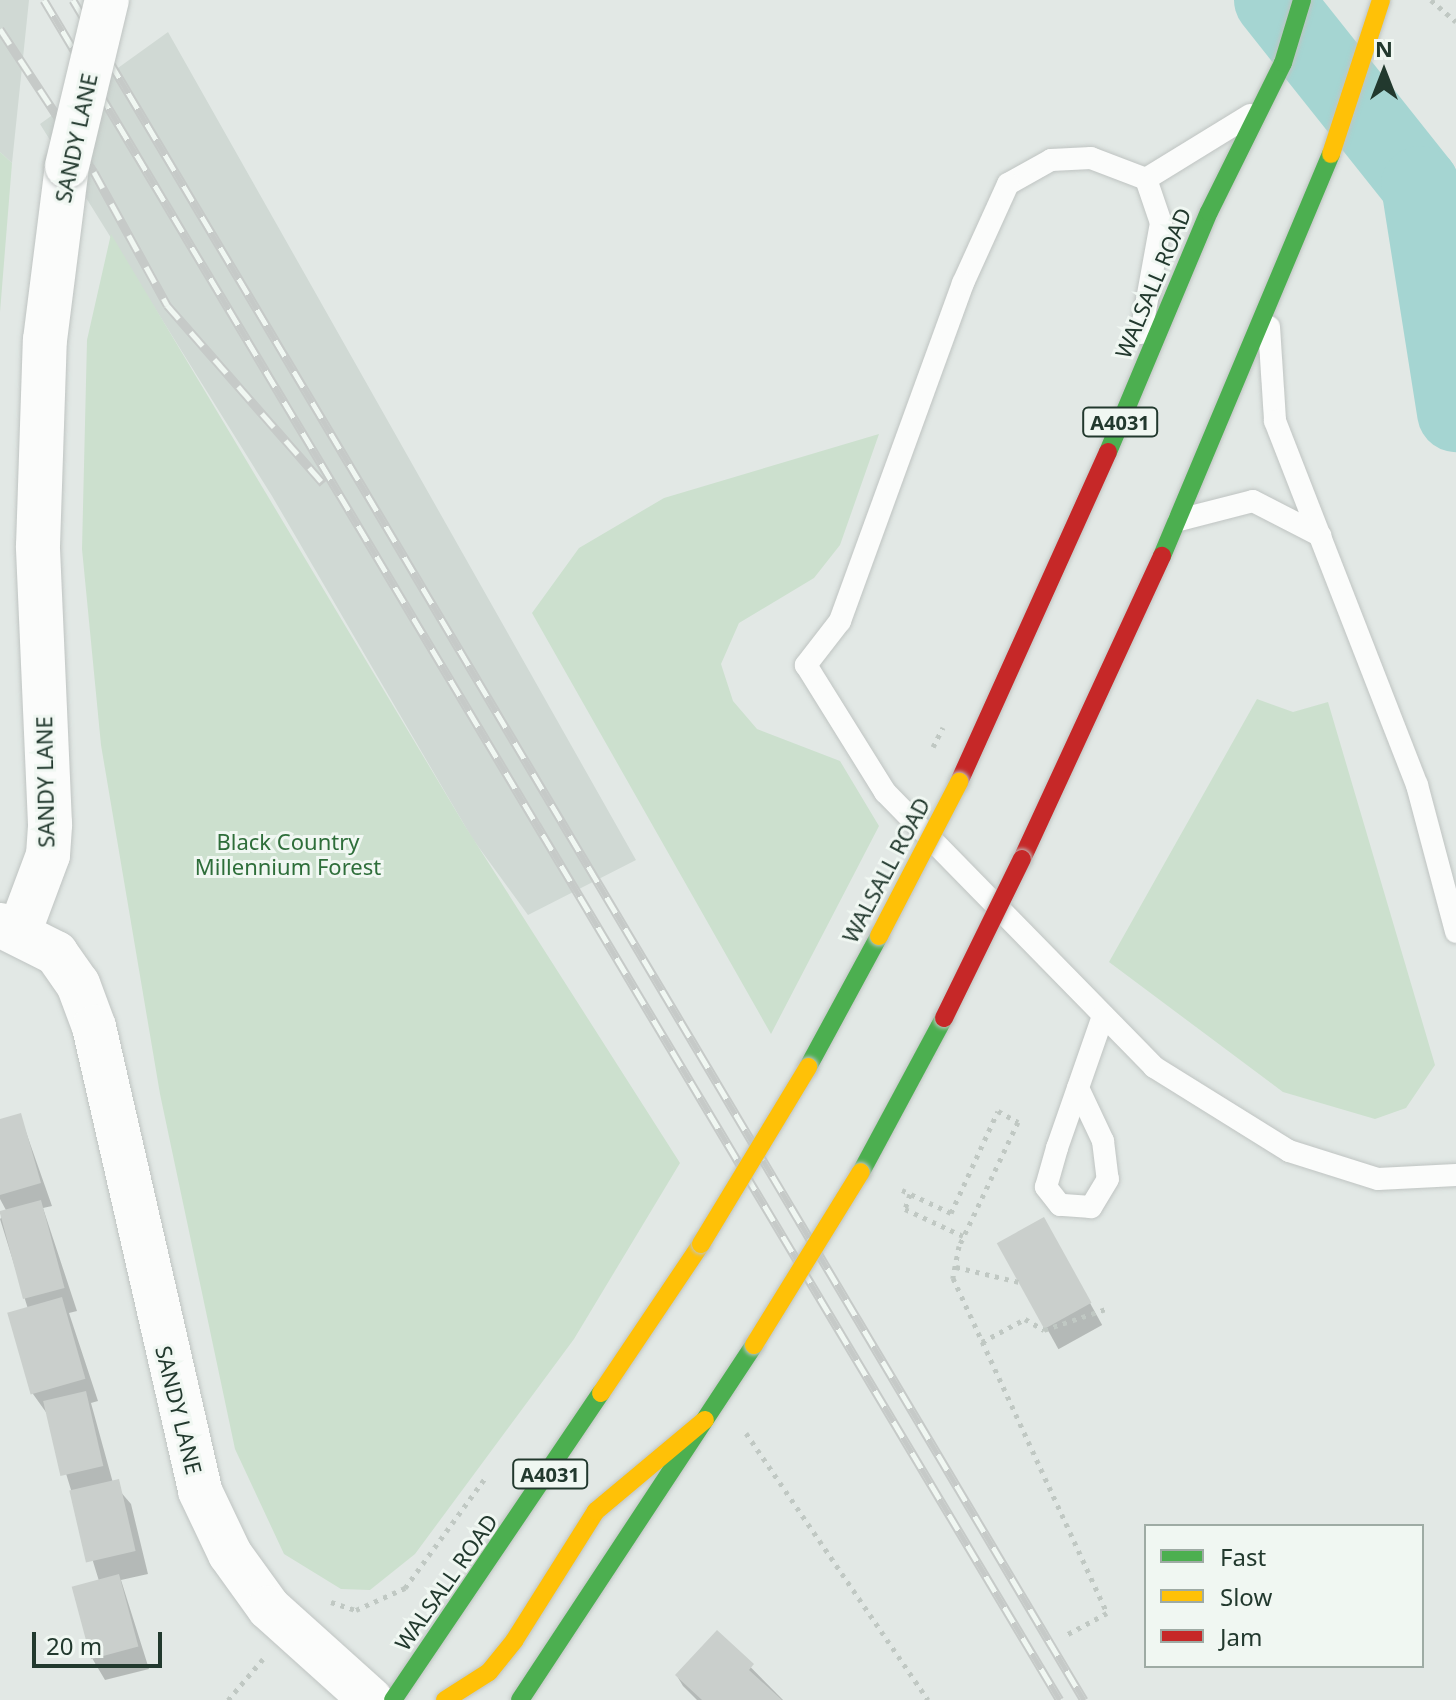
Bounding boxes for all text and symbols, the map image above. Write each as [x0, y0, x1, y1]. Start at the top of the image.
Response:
north arrow [1344, 32, 1424, 112]
text: N [1375, 33, 1393, 63]
street label: SANDY LANE [49, 71, 103, 205]
street label: WALSALL ROAD [1109, 204, 1197, 362]
road number: A4031 [1082, 406, 1158, 438]
street label: SANDY LANE [31, 716, 59, 848]
street label: WALSALL ROAD [837, 793, 935, 947]
park label: Black Country Millennium Forest [195, 828, 381, 880]
street label: SANDY LANE [150, 1343, 208, 1477]
road number: A4031 [512, 1458, 588, 1490]
street label: WALSALL ROAD [389, 1509, 503, 1655]
legend [1144, 1524, 1424, 1668]
text: Fast [1220, 1540, 1266, 1573]
text: Slow [1220, 1580, 1272, 1613]
scale bar [36, 1616, 166, 1666]
text: Jam [1220, 1620, 1262, 1653]
text: 20 m [46, 1629, 102, 1662]

